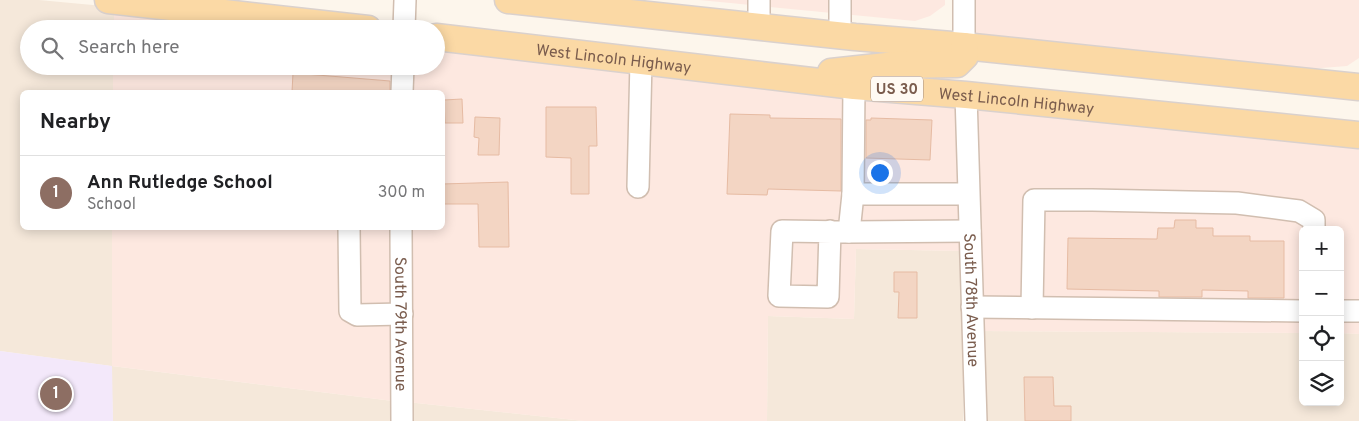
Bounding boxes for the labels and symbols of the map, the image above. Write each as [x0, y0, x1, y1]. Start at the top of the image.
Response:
street label: West Lincoln Highway [535, 41, 692, 79]
road number: US 30 [871, 76, 923, 102]
street label: West Lincoln Highway [938, 85, 1095, 120]
your location [867, 160, 893, 186]
street label: South 78th Avenue [958, 233, 982, 367]
street label: South 79th Avenue [389, 257, 410, 391]
pin: 1 [40, 375, 72, 413]

